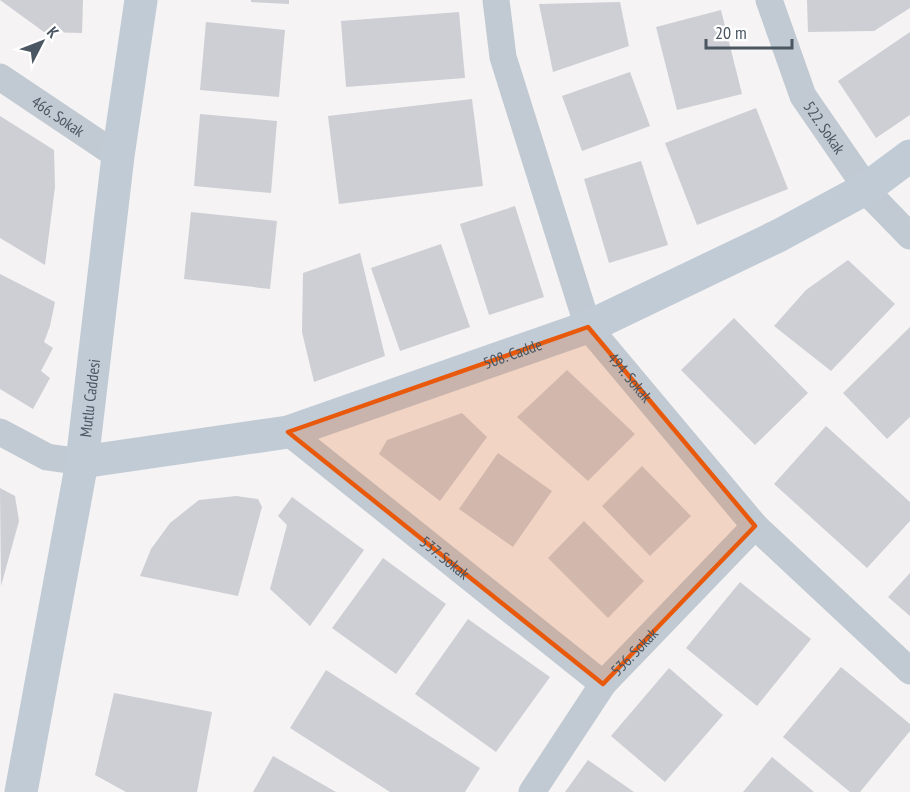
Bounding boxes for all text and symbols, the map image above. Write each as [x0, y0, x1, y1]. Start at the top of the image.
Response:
north arrow [12, 12, 72, 72]
scale bar [706, 12, 792, 50]
text: 20 m [715, 21, 747, 44]
text: K [43, 22, 64, 42]
street label: 466. Sokak [28, 91, 89, 141]
street label: 522. Sokak [800, 97, 850, 158]
street label: 508. Cadde [480, 334, 544, 373]
street label: 494. Sokak [603, 348, 657, 407]
street label: Mutlu Caddesi [75, 358, 104, 438]
street label: 537. Sokak [416, 532, 474, 584]
street label: 536. Sokak [606, 623, 662, 680]

